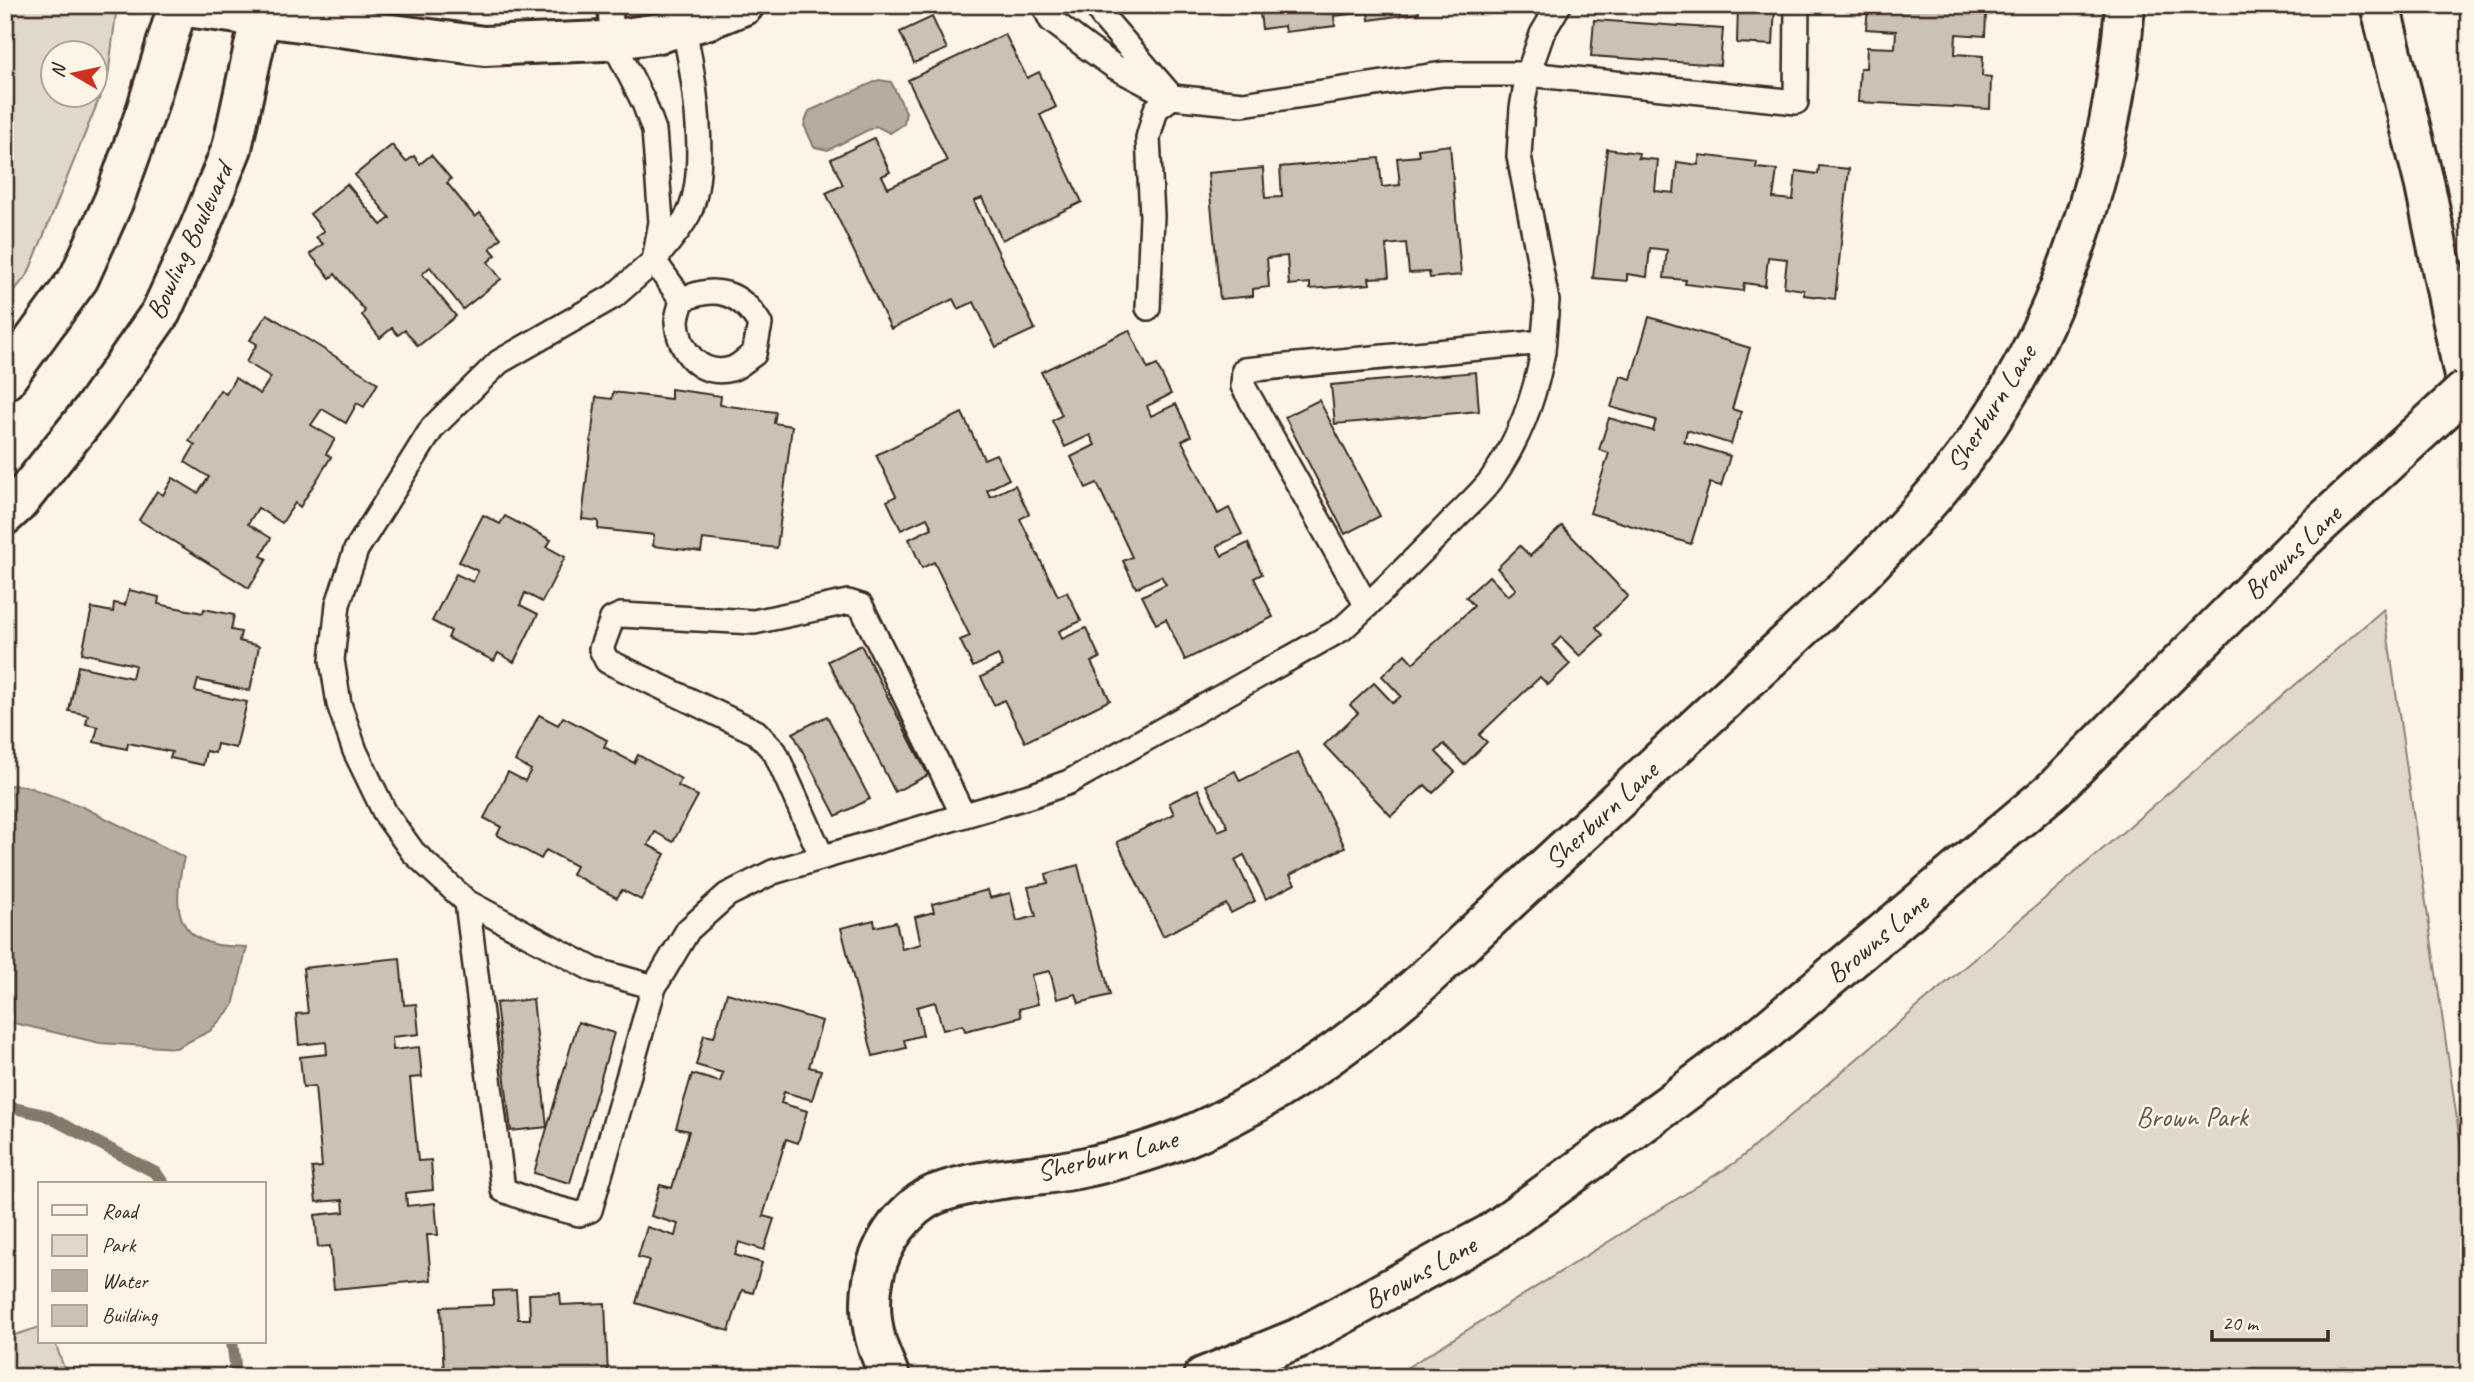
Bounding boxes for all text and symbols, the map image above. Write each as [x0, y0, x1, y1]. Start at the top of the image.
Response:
north arrow [38, 38, 108, 108]
text: N [45, 61, 71, 79]
street label: Bowling Boulevard [138, 154, 242, 325]
street label: Sherburn Lane [1938, 336, 2045, 478]
street label: Browns Lane [2236, 495, 2350, 607]
street label: Sherburn Lane [1537, 752, 1667, 877]
street label: Browns Lane [1819, 884, 1937, 991]
park label: Brown Park [2136, 1099, 2249, 1134]
street label: Sherburn Lane [1033, 1120, 1183, 1189]
legend [38, 1182, 266, 1344]
text: Road [102, 1198, 141, 1224]
street label: Browns Lane [1358, 1226, 1484, 1317]
text: Park [102, 1232, 137, 1258]
text: Water [102, 1268, 149, 1294]
scale bar [2212, 1298, 2327, 1342]
text: Building [102, 1302, 159, 1328]
text: 20 m [2222, 1310, 2260, 1336]

